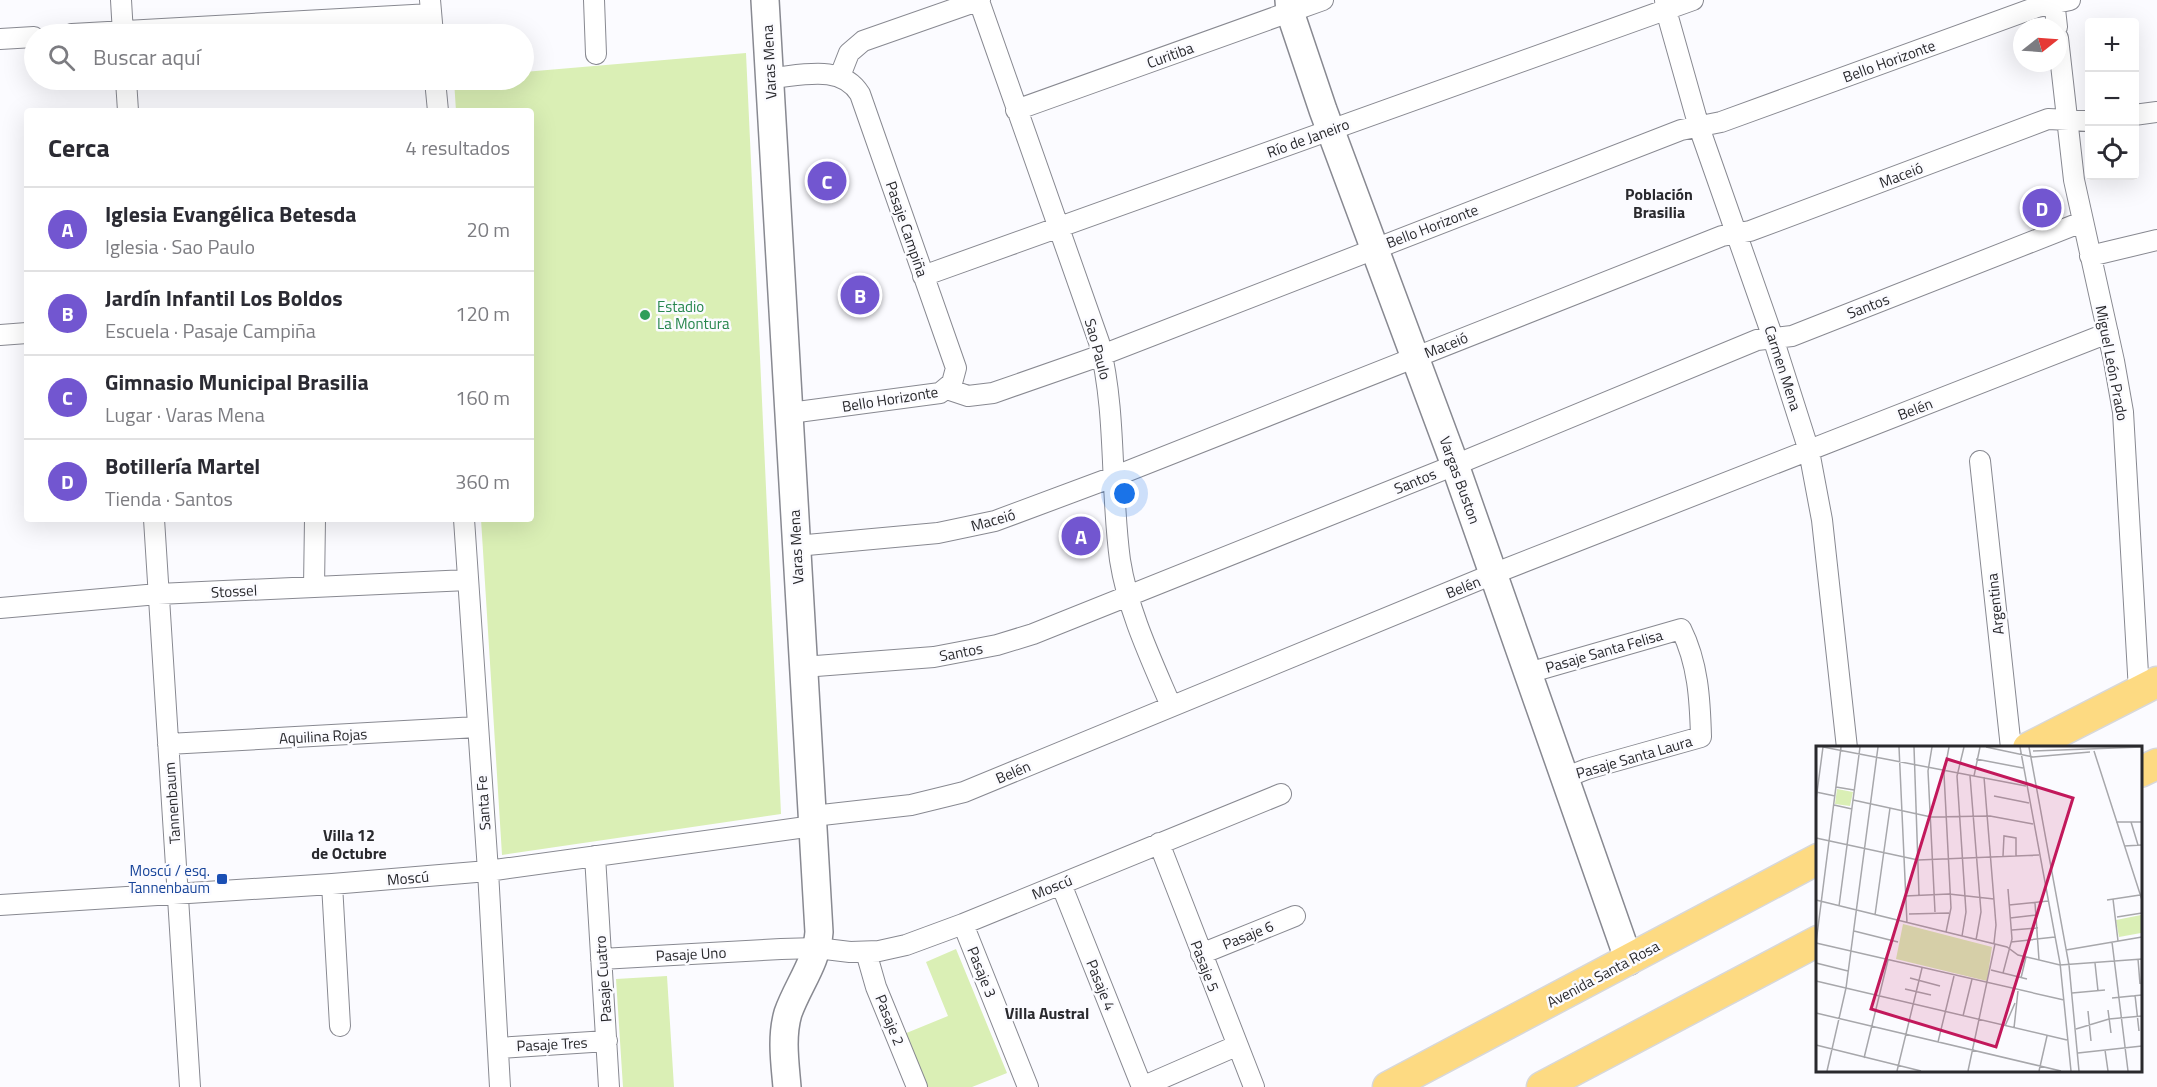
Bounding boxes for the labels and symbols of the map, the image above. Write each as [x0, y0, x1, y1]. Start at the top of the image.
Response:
north arrow [2013, 18, 2067, 72]
street label: Varas Mena [756, 24, 782, 100]
street label: Bello Horizonte [1840, 34, 1938, 88]
street label: Curitiba [1143, 36, 1197, 74]
street label: Río de Janeiro [1264, 112, 1353, 164]
street label: Maceió [1876, 156, 1926, 194]
pin: C [808, 158, 846, 204]
street label: Pasaje Campiña [880, 178, 934, 280]
district label: Población Brasilia [1625, 182, 1693, 224]
pin: D [2022, 186, 2062, 230]
street label: Bello Horizonte [1383, 198, 1481, 254]
pin: B [840, 272, 880, 318]
street label: Santos [1843, 287, 1893, 325]
place label: Estadio La Montura [657, 295, 730, 335]
street label: Miguel León Prado [2090, 303, 2134, 423]
marker: Estadio La Montura [638, 308, 652, 322]
street label: Sao Paulo [1079, 316, 1117, 382]
street label: Carmen Mena [1758, 323, 1808, 414]
street label: Maceió [1421, 326, 1471, 364]
street label: Bello Horizonte [840, 380, 940, 418]
street label: Belén [1894, 392, 1936, 426]
street label: Vargas Buston [1433, 433, 1487, 527]
street label: Santos [1390, 462, 1440, 500]
your location [1110, 479, 1139, 508]
street label: Maceió [968, 503, 1018, 537]
street label: Varas Mena [783, 509, 809, 585]
pin: A [1062, 514, 1100, 558]
street label: Belén [1442, 570, 1484, 604]
street label: Argentina [1980, 572, 2010, 636]
street label: Stossel [210, 578, 258, 604]
street label: Pasaje Santa Felisa [1543, 623, 1666, 679]
street label: Santos [937, 637, 985, 667]
street label: Aquilina Rojas [278, 722, 368, 750]
street label: Pasaje Santa Laura [1573, 729, 1695, 785]
inset map [1816, 746, 2142, 1072]
street label: Belén [992, 754, 1034, 790]
street label: Tannenbaum [158, 761, 186, 845]
street label: Santa Fe [470, 775, 496, 831]
district label: Villa 12 de Octubre [311, 823, 387, 865]
place label: Moscú / esq. Tannenbaum [128, 859, 210, 899]
street label: Moscú [386, 865, 430, 891]
street label: Moscú [1028, 868, 1076, 906]
marker: Moscú / esq. Tannenbaum [215, 872, 229, 886]
street label: Pasaje 6 [1219, 914, 1277, 956]
street label: Avenida Santa Rosa [1543, 934, 1664, 1013]
street label: Pasaje Cuatro [588, 935, 617, 1023]
street label: Pasaje 5 [1185, 937, 1225, 995]
street label: Pasaje Uno [655, 941, 727, 967]
street label: Pasaje 3 [961, 943, 1003, 1001]
street label: Pasaje 4 [1080, 956, 1122, 1014]
street label: Pasaje 2 [869, 991, 911, 1049]
district label: Villa Austral [1005, 1001, 1089, 1025]
street label: Pasaje Tres [516, 1031, 588, 1057]

